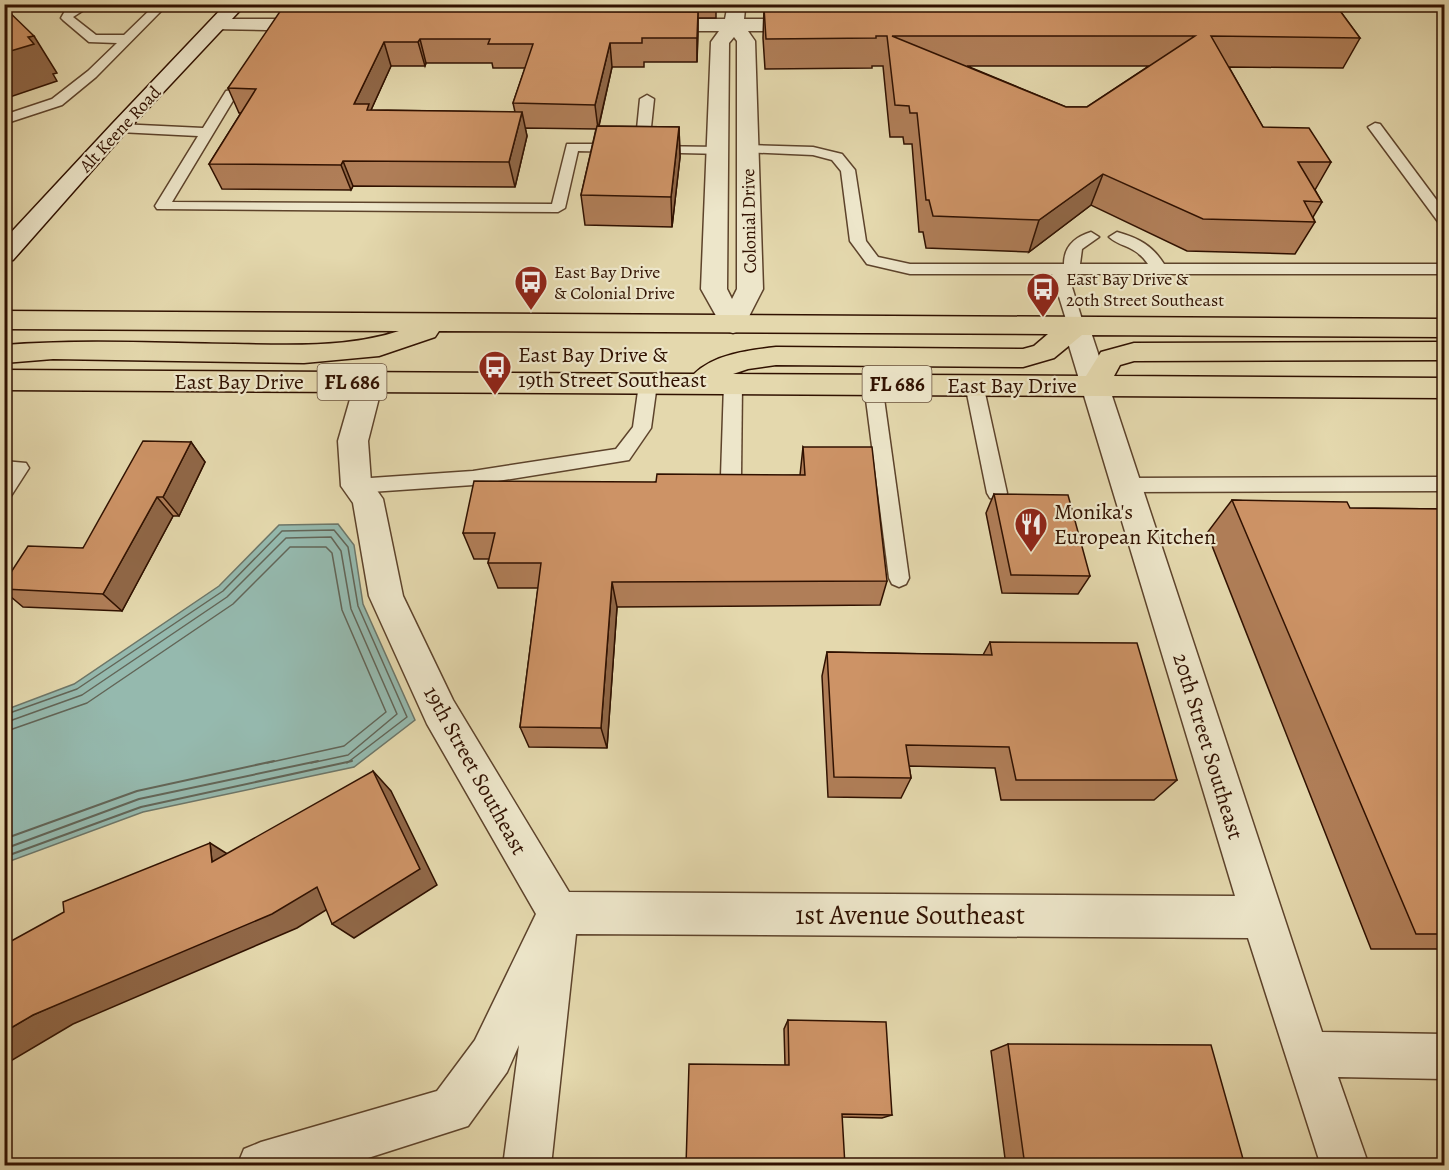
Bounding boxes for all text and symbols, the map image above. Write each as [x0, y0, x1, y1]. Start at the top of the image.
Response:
street label: Alt Keene Road [73, 80, 166, 178]
street label: Colonial Drive [736, 168, 762, 274]
place label: East Bay Drive & Colonial Drive [554, 260, 675, 305]
bus stop icon: East Bay Drive & Colonial Drive [513, 264, 549, 311]
place label: East Bay Drive & 20th Street Southeast [1066, 267, 1224, 312]
bus stop icon: East Bay Drive & 20th Street Southeast [1025, 271, 1061, 318]
place label: East Bay Drive & 19th Street Southeast [518, 340, 707, 395]
bus stop icon: East Bay Drive & 19th Street Southeast [477, 349, 513, 396]
road number: FL 686 [318, 364, 386, 400]
road number: FL 686 [862, 366, 932, 402]
street label: East Bay Drive [174, 367, 304, 397]
street label: East Bay Drive [947, 371, 1077, 401]
place label: Monika's European Kitchen [1054, 497, 1216, 552]
restaurant icon: Monika's European Kitchen [1013, 506, 1049, 553]
street label: 20th Street Southeast [1165, 649, 1251, 843]
street label: 19th Street Southeast [416, 681, 534, 860]
street label: 1st Avenue Southeast [795, 897, 1025, 933]

